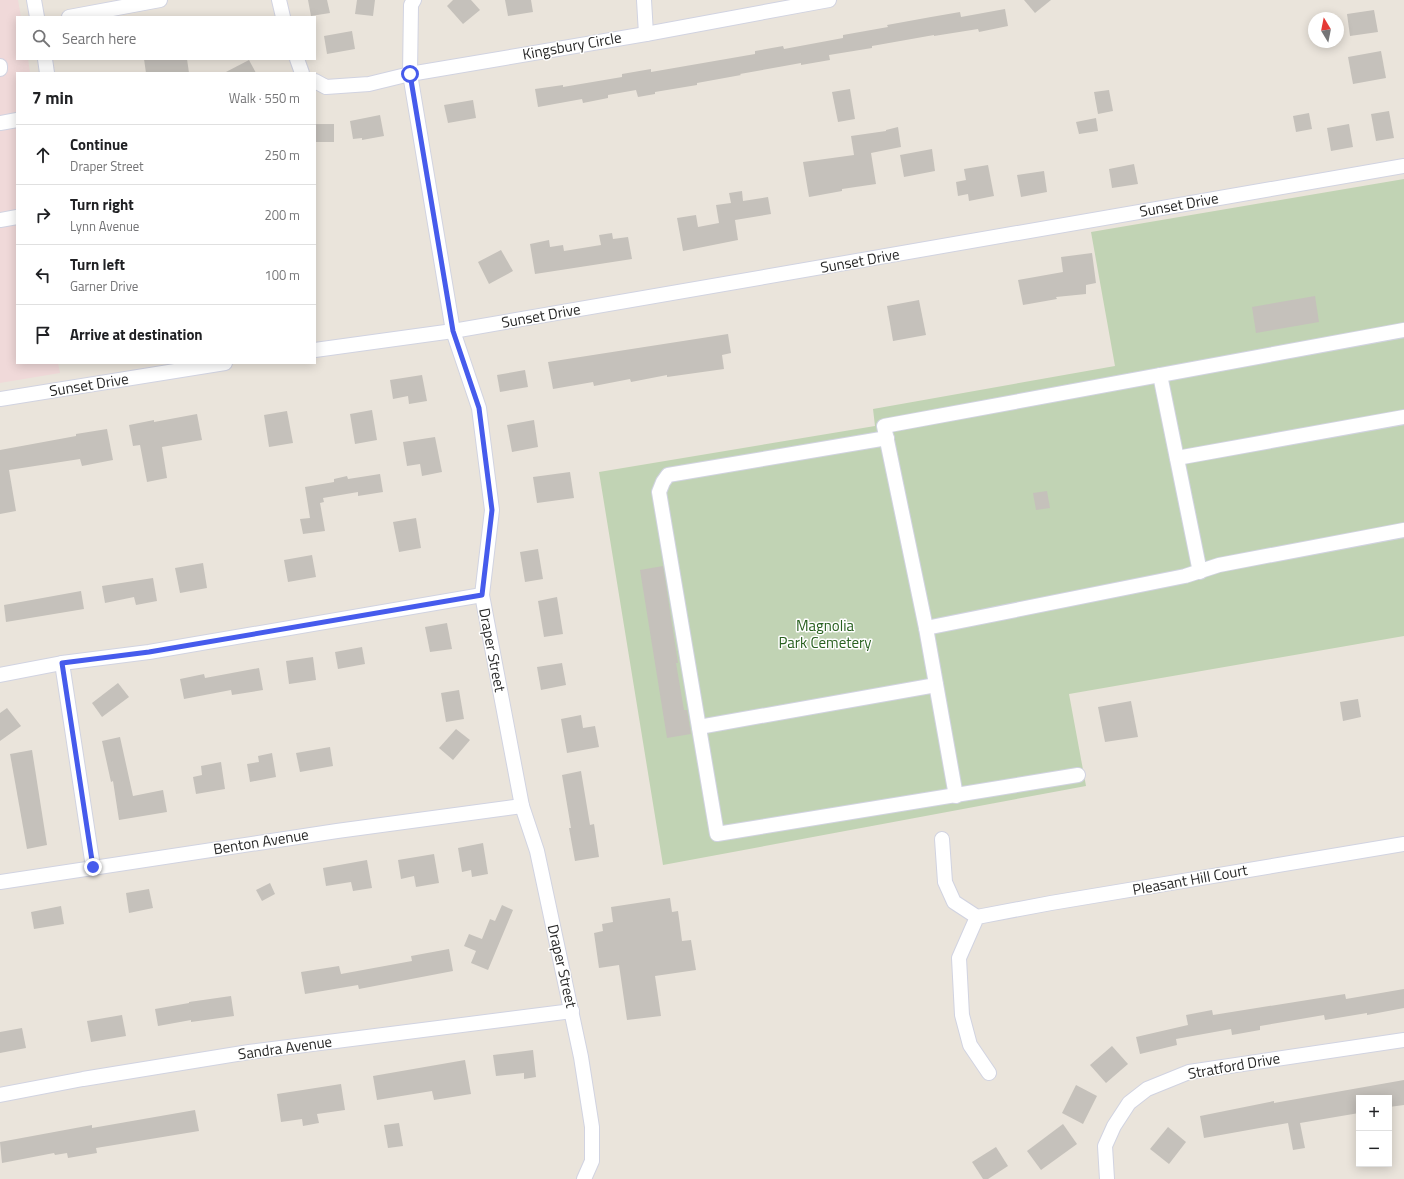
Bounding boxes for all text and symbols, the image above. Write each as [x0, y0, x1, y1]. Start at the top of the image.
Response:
north arrow [1308, 12, 1344, 48]
search box [16, 16, 316, 60]
street label: Kingsbury Circle [521, 25, 623, 66]
icon: search [30, 27, 52, 49]
text: Search here [62, 27, 136, 50]
route start [401, 65, 419, 83]
text: 7 min [32, 85, 73, 111]
text: Walk · 550 m [229, 88, 300, 108]
text: Continue [70, 133, 128, 156]
icon: ahead [32, 144, 54, 166]
text: 250 m [264, 145, 300, 165]
text: Draper Street [70, 156, 144, 176]
street label: Sunset Drive [1138, 186, 1220, 223]
text: Turn right [70, 193, 134, 216]
icon: right [32, 204, 54, 226]
text: 200 m [264, 205, 300, 225]
text: Lynn Avenue [70, 216, 139, 236]
street label: Sunset Drive [819, 242, 901, 279]
text: Turn left [70, 253, 125, 276]
icon: left [32, 264, 54, 286]
text: 100 m [264, 265, 300, 285]
text: Garner Drive [70, 276, 138, 296]
street label: Sunset Drive [500, 297, 582, 334]
text: Arrive at destination [70, 323, 203, 346]
icon: arrive [32, 324, 54, 346]
street label: Sunset Drive [48, 367, 130, 402]
street label: Draper Street [473, 606, 512, 695]
park label: Magnolia Park Cemetery [779, 614, 871, 654]
street label: Benton Avenue [212, 823, 310, 860]
route end [84, 858, 102, 876]
street label: Pleasant Hill Court [1131, 858, 1250, 901]
street label: Draper Street [542, 922, 583, 1011]
street label: Sandra Avenue [237, 1030, 333, 1065]
street label: Stratford Drive [1186, 1046, 1282, 1085]
map controls [1356, 1095, 1392, 1167]
button: + [1356, 1095, 1392, 1131]
button: − [1356, 1131, 1392, 1167]

